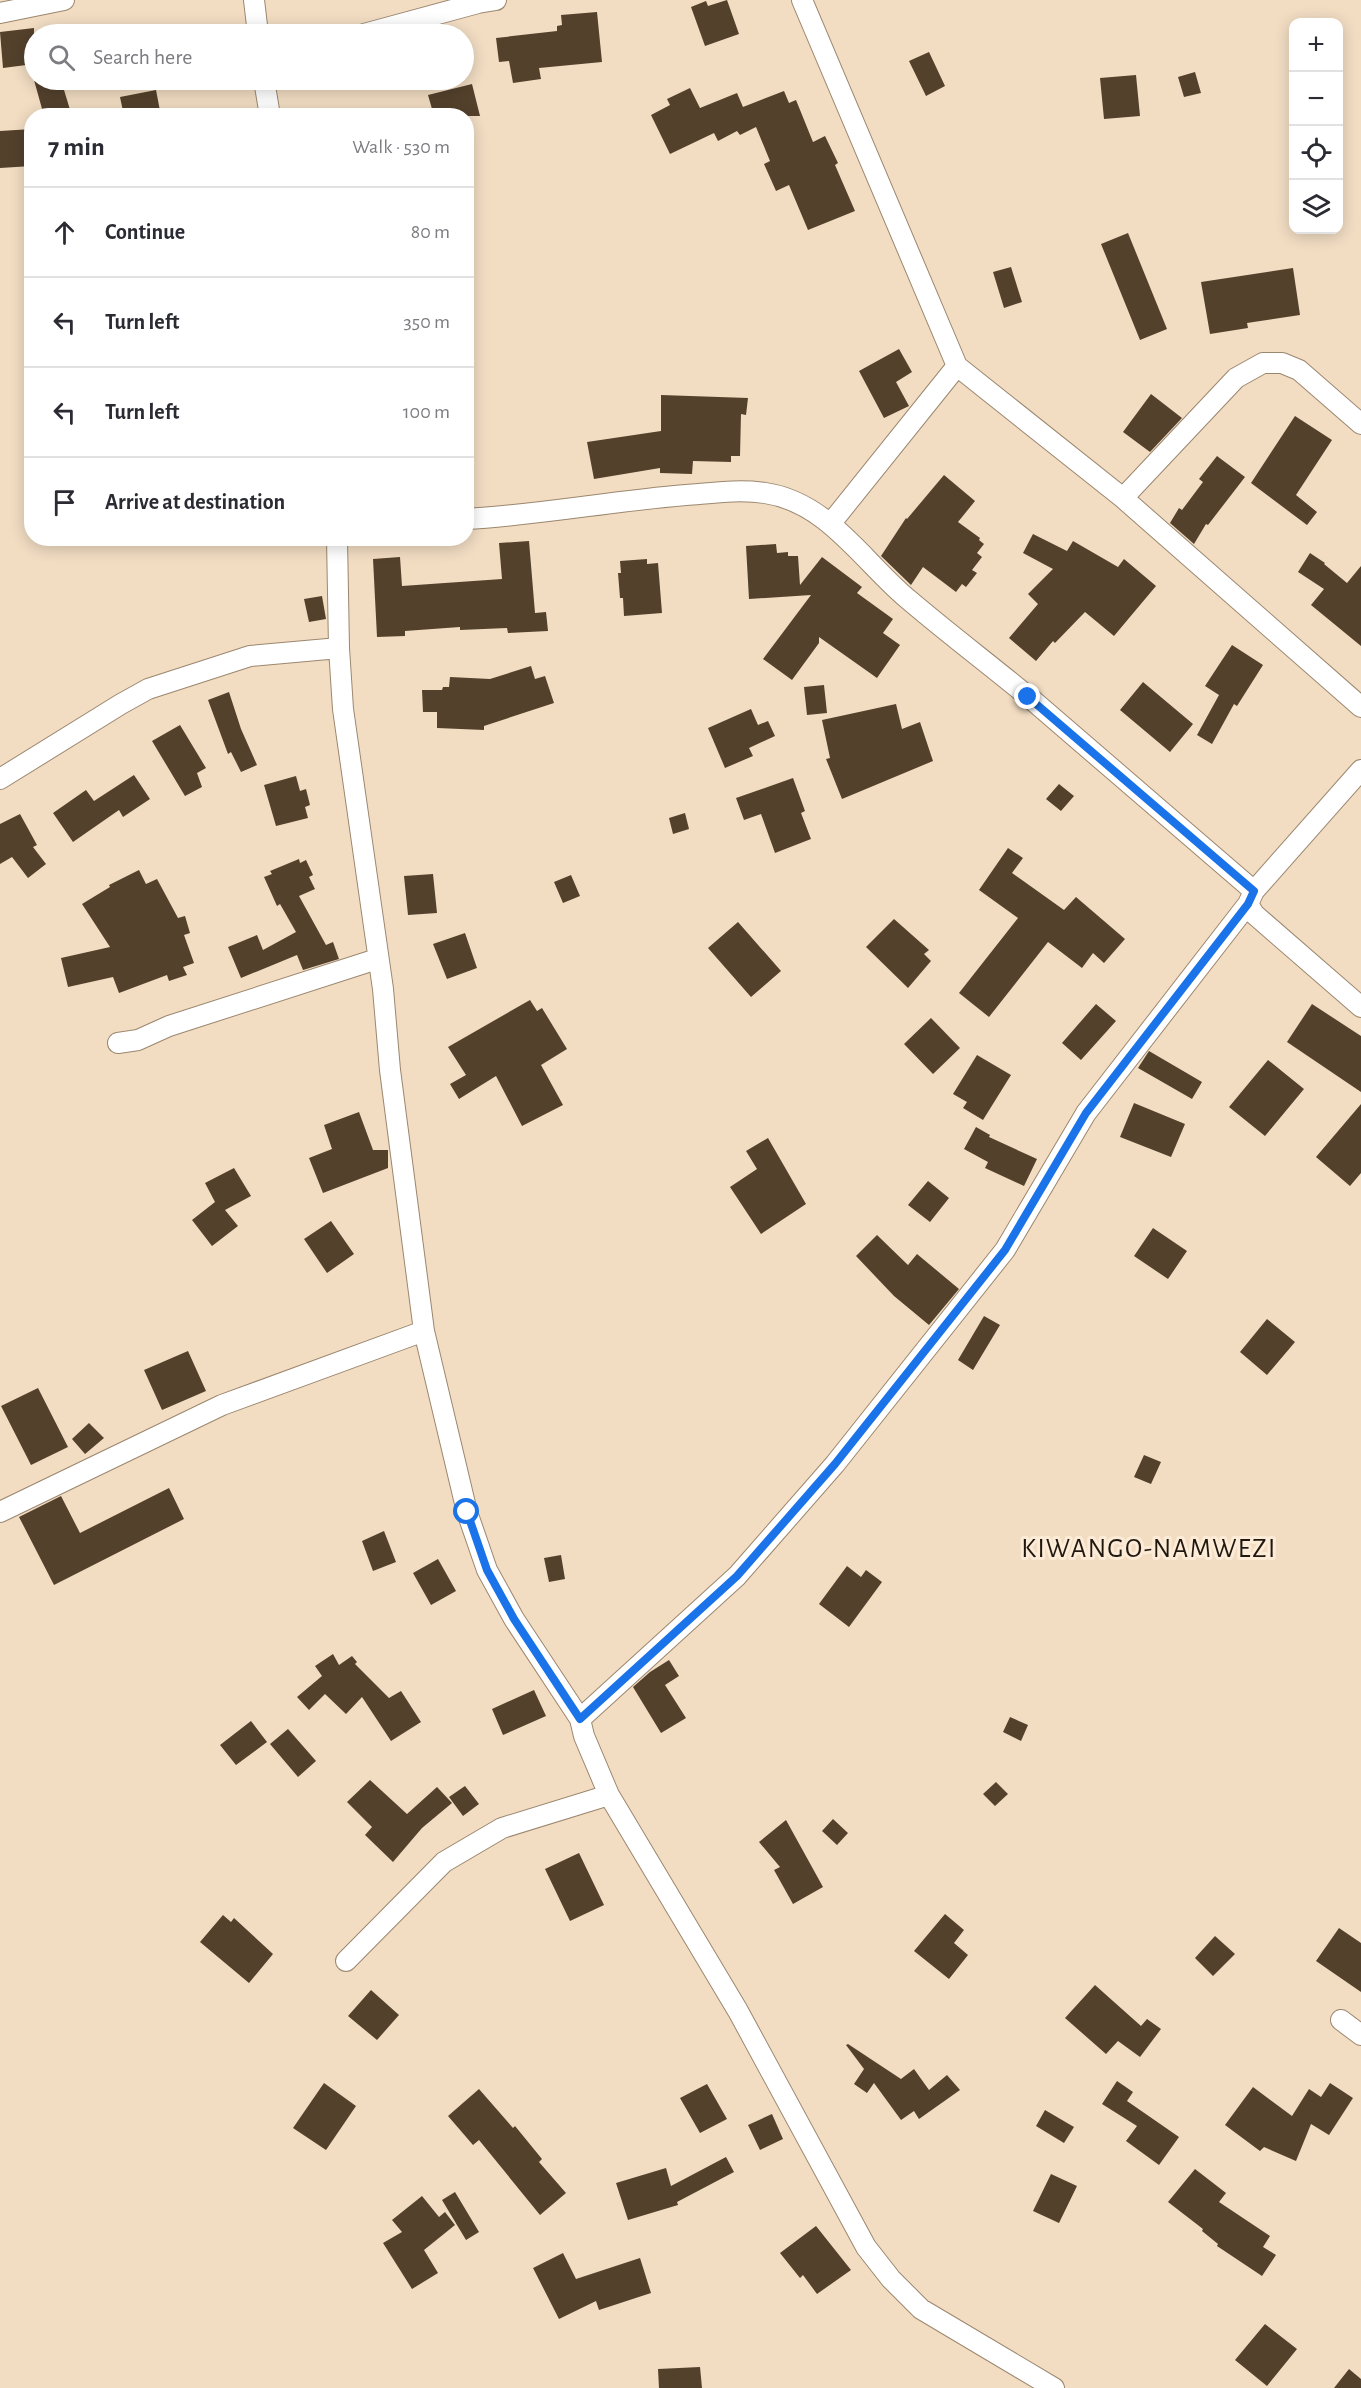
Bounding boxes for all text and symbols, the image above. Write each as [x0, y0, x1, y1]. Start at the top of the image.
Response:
map controls [1289, 18, 1343, 234]
button: + [1289, 18, 1343, 72]
search box [24, 24, 474, 90]
icon: search [45, 41, 78, 74]
text: Search here [93, 46, 192, 68]
button: − [1289, 72, 1343, 126]
button: locate [1289, 126, 1343, 180]
text: 7 min [48, 134, 105, 160]
text: Walk · 530 m [352, 137, 450, 157]
button: layers [1289, 180, 1343, 234]
icon: ahead [48, 216, 81, 249]
text: Continue [105, 221, 185, 243]
text: 80 m [411, 222, 450, 242]
icon: left [48, 306, 81, 339]
text: Turn left [105, 311, 179, 333]
text: 350 m [404, 312, 450, 332]
icon: left [48, 396, 81, 429]
text: Turn left [105, 401, 179, 423]
text: 100 m [403, 402, 450, 422]
icon: arrive [48, 486, 81, 519]
text: Arrive at destination [105, 491, 285, 513]
route end [1014, 683, 1040, 709]
route start [453, 1498, 479, 1524]
district label: KIWANGO-NAMWEZI [1021, 1535, 1277, 1562]

